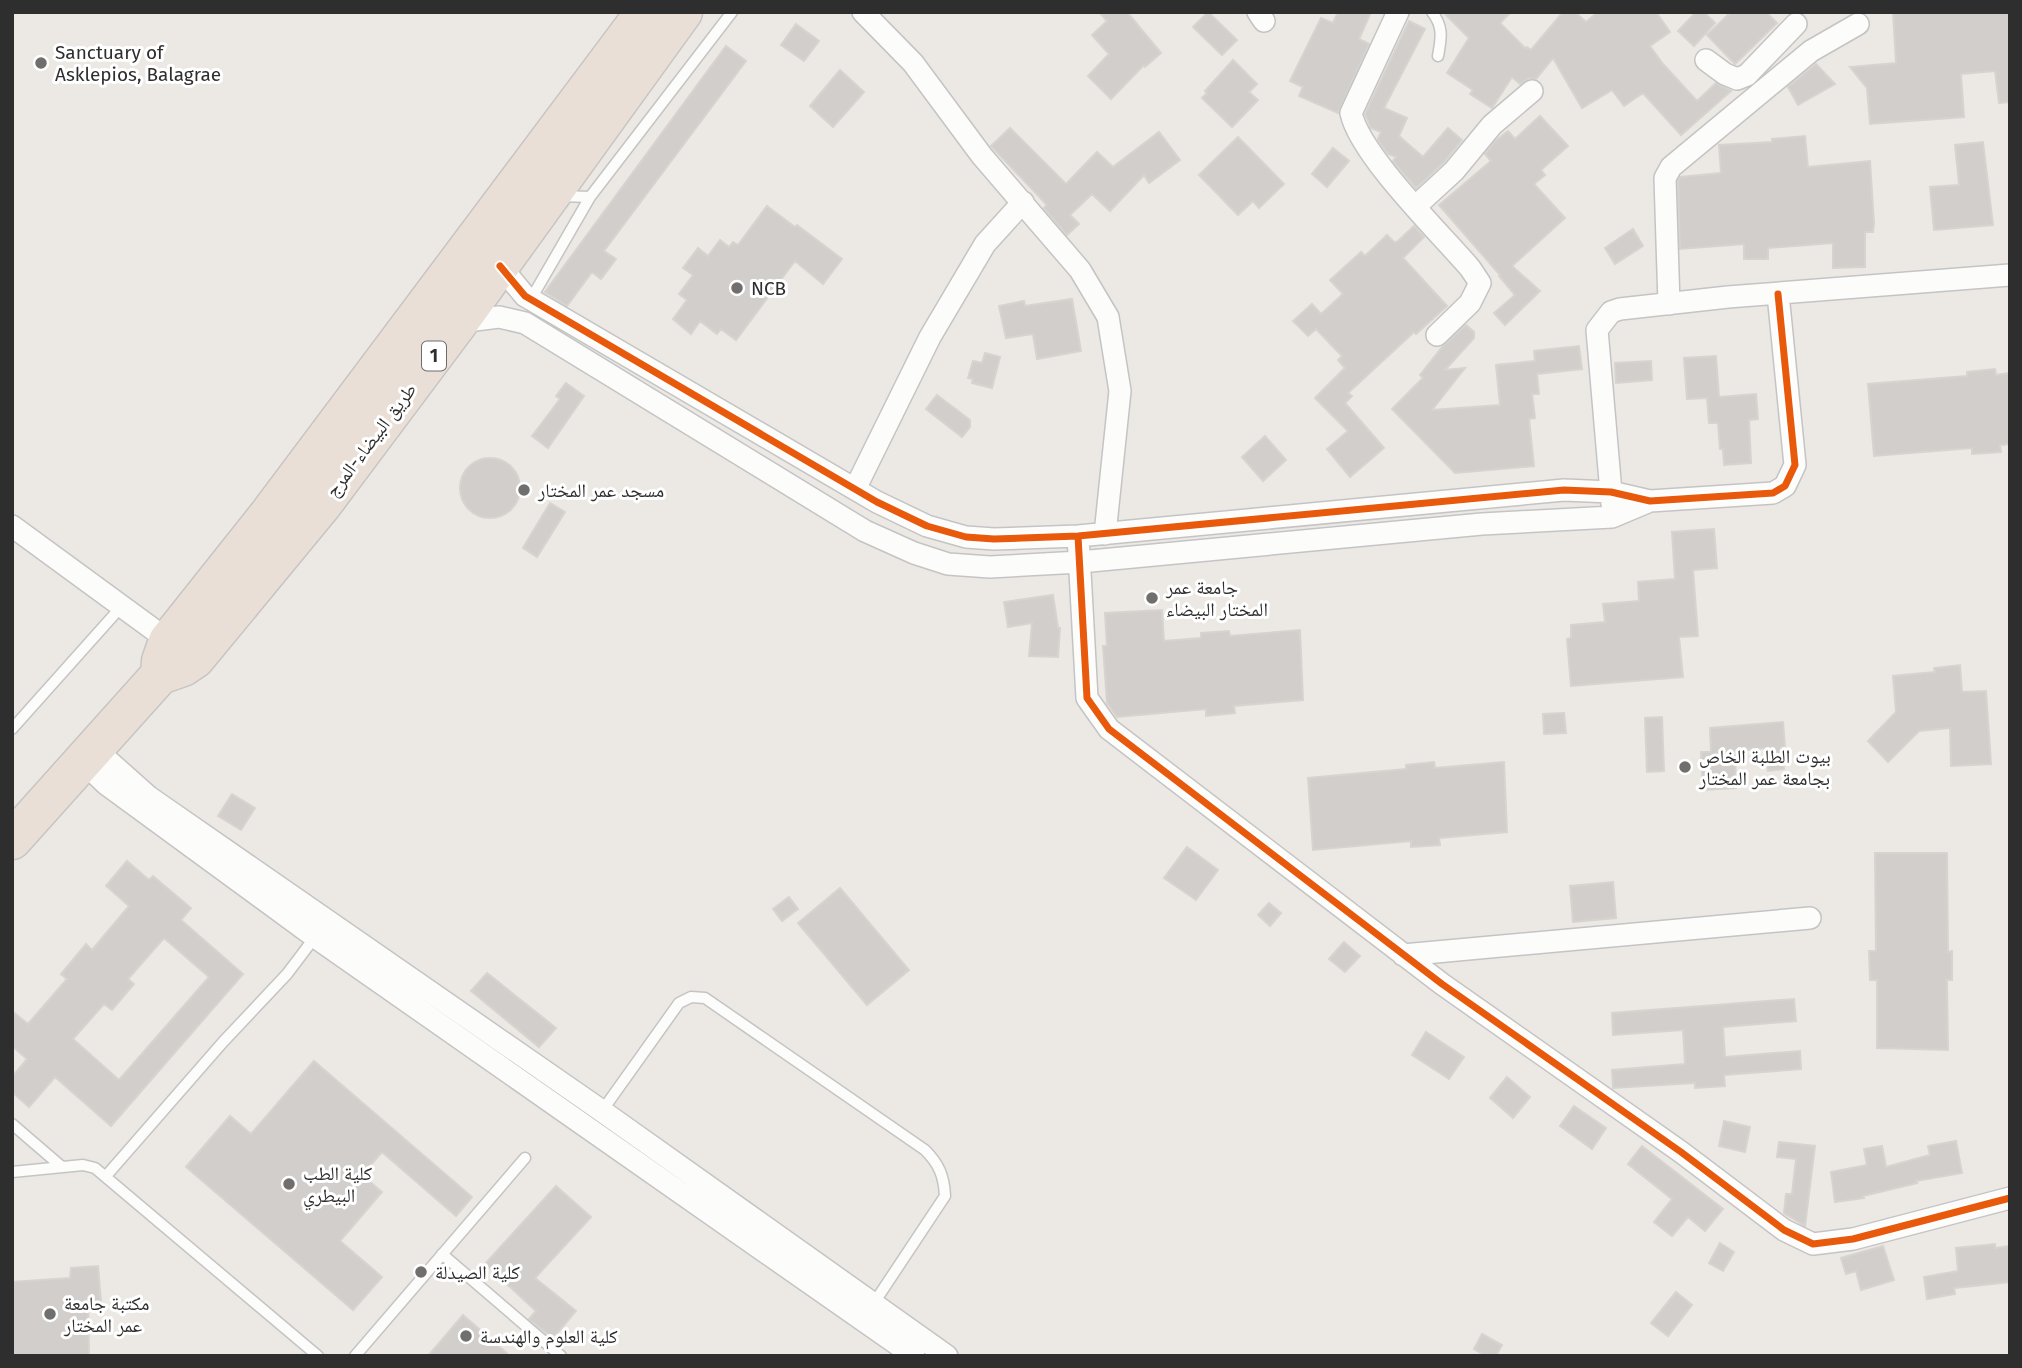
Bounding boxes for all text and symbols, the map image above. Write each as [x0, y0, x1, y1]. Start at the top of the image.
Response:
place label: Sanctuary of Asklepios, Balagrae [55, 41, 221, 86]
marker: Sanctuary of Asklepios, Balagrae [33, 55, 49, 71]
place label: NCB [751, 277, 786, 300]
marker: NCB [729, 280, 745, 296]
road number: 1 [422, 342, 446, 370]
street label: طريق البيضاء-المرج [321, 379, 421, 501]
place label: مسجد عمر المختار [537, 479, 664, 502]
marker: مسجد عمر المختار [516, 482, 532, 498]
place label: جامعة عمر المختار البيضاء [1165, 576, 1268, 621]
marker: جامعة عمر المختار البيضاء [1144, 590, 1160, 606]
place label: بيوت الطلبة الخاص بجامعة عمر المختار [1698, 745, 1831, 790]
marker: بيوت الطلبة الخاص بجامعة عمر المختار [1677, 759, 1693, 775]
place label: كلية الطب البيطري [303, 1162, 372, 1210]
marker: كلية الطب البيطري [281, 1176, 297, 1192]
place label: كلية الصيدلة [435, 1261, 520, 1284]
marker: كلية الصيدلة [413, 1264, 429, 1280]
place label: مكتبة جامعة عمر المختار [63, 1292, 149, 1337]
marker: مكتبة جامعة عمر المختار [42, 1306, 58, 1322]
place label: كلية العلوم والهندسة [480, 1325, 618, 1350]
marker: كلية العلوم والهندسة [458, 1328, 474, 1344]

